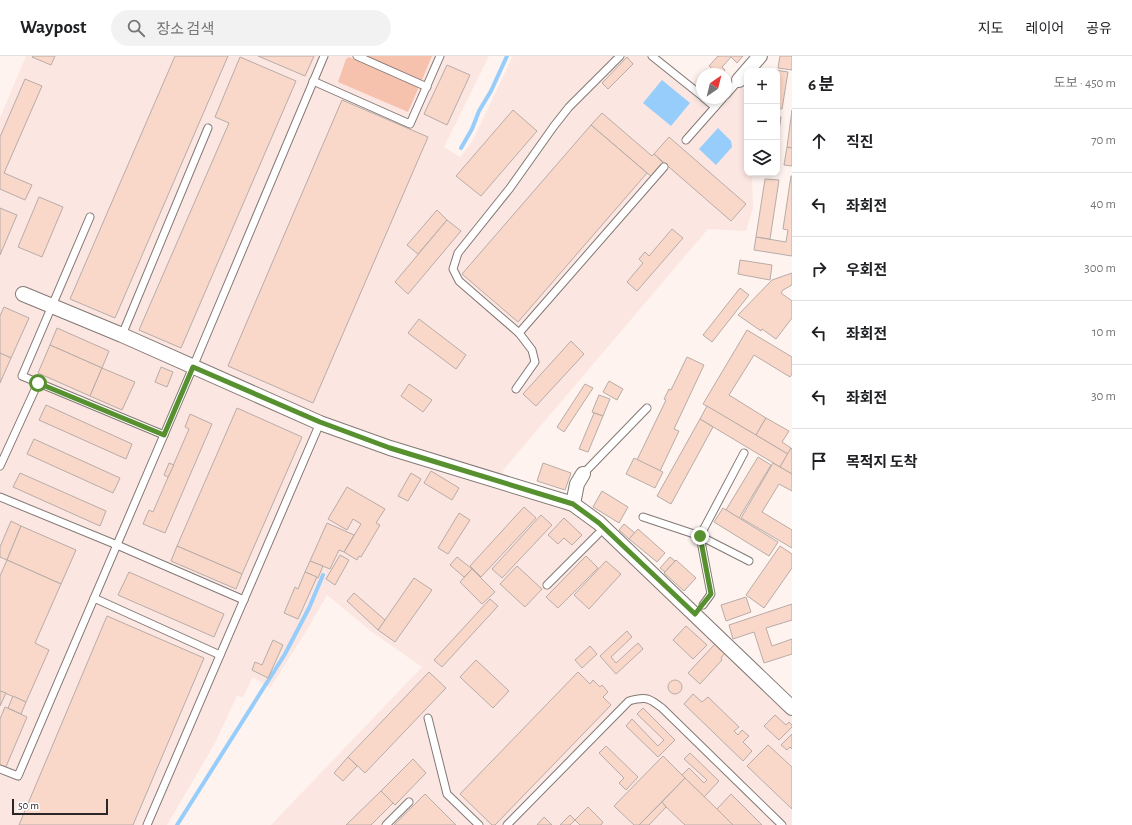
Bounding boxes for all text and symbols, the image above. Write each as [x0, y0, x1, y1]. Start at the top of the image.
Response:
search box [111, 10, 391, 46]
icon: search [125, 17, 147, 39]
text: Waypost [20, 18, 87, 37]
text: 장소 검색 [157, 22, 214, 37]
text: 지도 [978, 22, 1004, 36]
text: 레이어 [1026, 22, 1064, 36]
text: 공유 [1086, 22, 1112, 36]
north arrow [696, 68, 732, 104]
map controls [744, 68, 780, 176]
button: + [744, 68, 780, 104]
text: 6 분 [808, 76, 834, 93]
text: 도보 · 450 m [1054, 77, 1116, 90]
button: − [744, 104, 780, 140]
icon: ahead [808, 130, 830, 152]
text: 70 m [1091, 134, 1116, 147]
text: 직진 [846, 135, 874, 150]
button: layers [744, 140, 780, 176]
icon: left [808, 194, 830, 216]
text: 40 m [1090, 198, 1116, 211]
text: 좌회전 [846, 199, 887, 214]
icon: right [808, 258, 830, 280]
text: 300 m [1084, 262, 1116, 275]
text: 우회전 [846, 263, 887, 278]
icon: left [808, 322, 830, 344]
text: 10 m [1092, 326, 1116, 339]
text: 좌회전 [846, 327, 887, 342]
route start [29, 374, 47, 392]
icon: left [808, 386, 830, 408]
text: 30 m [1091, 390, 1116, 403]
text: 좌회전 [846, 391, 887, 406]
icon: arrive [808, 450, 830, 472]
text: 목적지 도착 [846, 455, 917, 470]
route end [691, 527, 709, 545]
scale bar [12, 797, 108, 816]
text: 50 m [18, 800, 39, 811]

